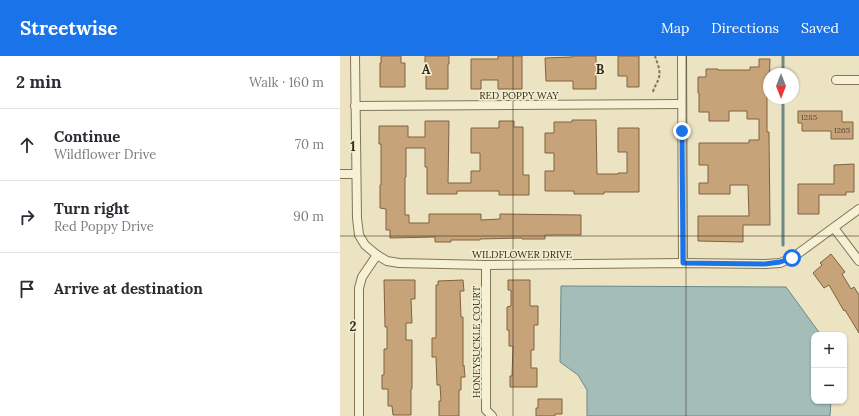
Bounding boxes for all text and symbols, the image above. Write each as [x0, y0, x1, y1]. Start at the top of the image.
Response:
text: Streetwise [20, 16, 117, 40]
text: Map [661, 19, 689, 37]
text: Directions [711, 19, 779, 37]
text: Saved [801, 19, 839, 37]
text: A [422, 61, 431, 78]
text: B [596, 61, 605, 78]
north arrow [763, 68, 799, 104]
text: 2 min [16, 71, 62, 93]
text: Walk · 160 m [249, 74, 324, 91]
street label: RED POPPY WAY [479, 89, 559, 102]
house number: 1285 [801, 112, 817, 122]
route end [673, 122, 691, 140]
house number: 1265 [834, 125, 850, 135]
text: Continue [54, 127, 120, 146]
icon: ahead [16, 134, 38, 156]
text: 70 m [295, 136, 324, 153]
text: 1 [350, 138, 356, 155]
text: Wildflower Drive [54, 146, 156, 163]
text: Turn right [54, 199, 130, 218]
icon: right [16, 206, 38, 228]
text: 90 m [293, 208, 324, 225]
text: Red Poppy Drive [54, 218, 154, 235]
street label: WILDFLOWER DRIVE [472, 248, 572, 261]
route start [783, 249, 801, 267]
icon: arrive [16, 278, 38, 300]
text: Arrive at destination [54, 279, 203, 298]
street label: HONEYSUCKLE COURT [470, 285, 483, 398]
text: 2 [350, 318, 357, 335]
map controls [811, 332, 847, 404]
button: + [811, 332, 847, 368]
button: − [811, 368, 847, 404]

